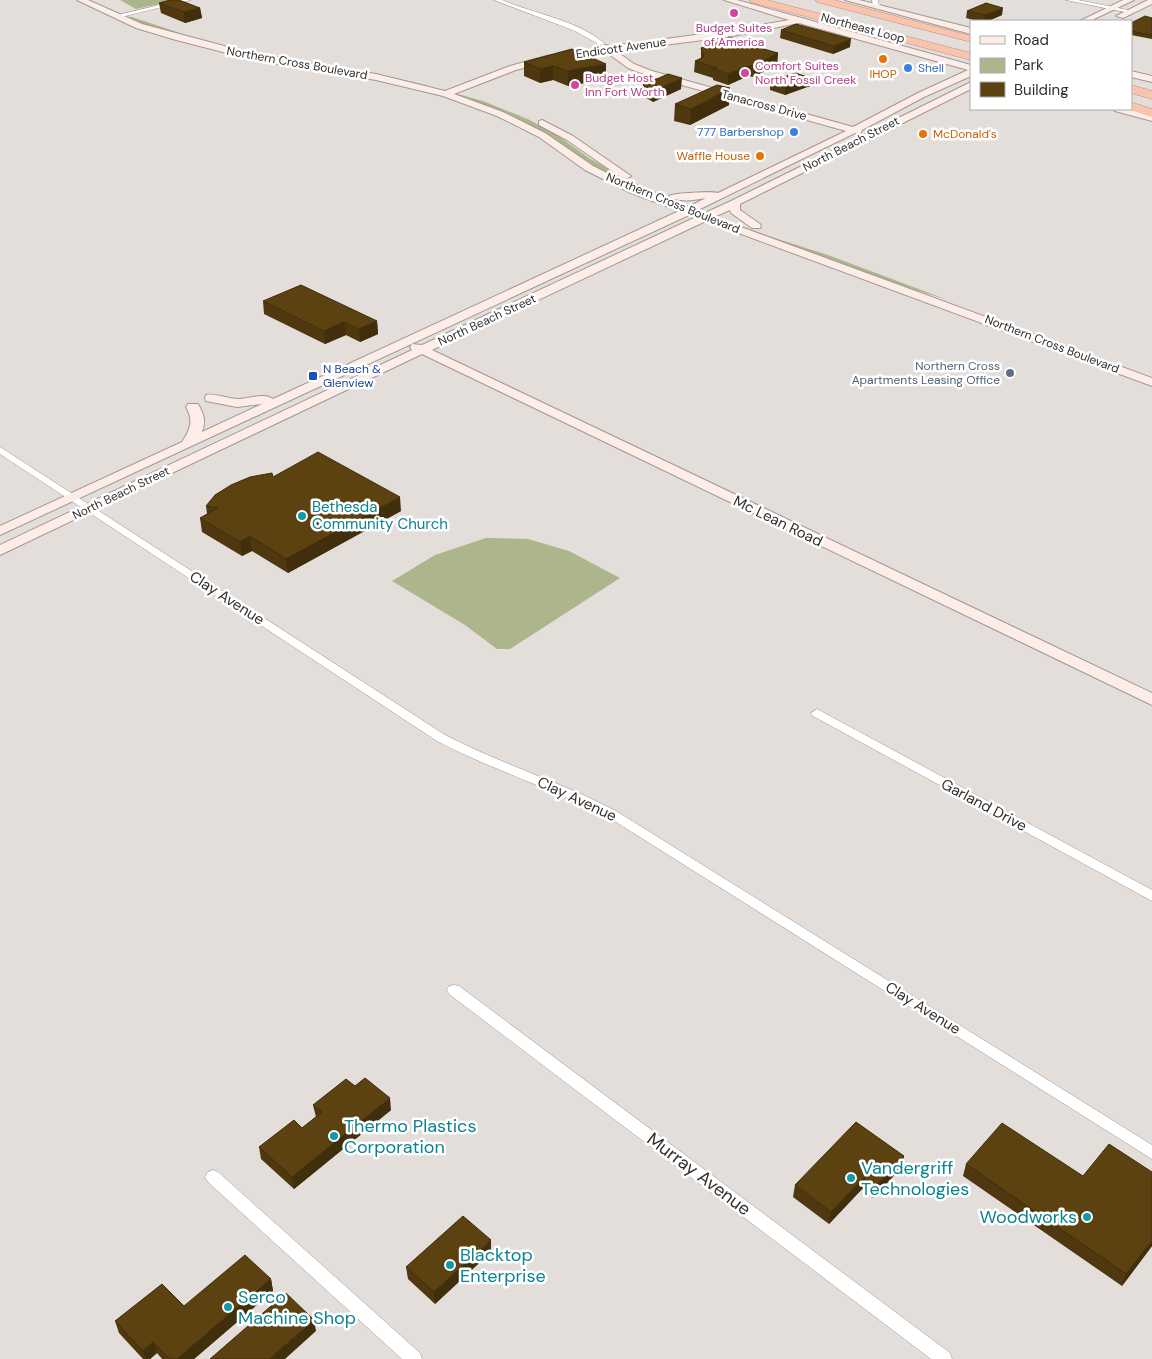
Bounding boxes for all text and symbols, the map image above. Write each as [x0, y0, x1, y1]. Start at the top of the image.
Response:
marker: Budget Suites of America [728, 7, 740, 19]
street label: Northeast Loop [819, 9, 907, 47]
place label: Budget Suites of America [696, 20, 772, 50]
legend [970, 20, 1132, 110]
text: Road [1014, 30, 1049, 50]
street label: Endicott Avenue [575, 34, 667, 62]
street label: Northern Cross Boulevard [225, 43, 369, 83]
marker: IHOP [877, 53, 889, 65]
text: Park [1014, 55, 1044, 75]
place label: Comfort Suites North Fossil Creek [755, 58, 856, 88]
place label: Shell [918, 60, 944, 76]
marker: Shell [902, 62, 914, 74]
place label: IHOP [869, 66, 897, 82]
marker: Comfort Suites North Fossil Creek [739, 67, 751, 79]
place label: Budget Host Inn Fort Worth [585, 70, 665, 100]
marker: Budget Host Inn Fort Worth [569, 79, 581, 91]
text: Building [1014, 80, 1069, 100]
street label: Tanacross Drive [720, 86, 809, 124]
street label: North Beach Street [800, 113, 902, 175]
place label: 777 Barbershop [697, 124, 784, 140]
marker: 777 Barbershop [788, 126, 800, 138]
place label: McDonald's [933, 126, 997, 142]
marker: McDonald's [917, 128, 929, 140]
place label: Waffle House [677, 148, 750, 164]
marker: Waffle House [754, 150, 766, 162]
street label: Northern Cross Boulevard [604, 169, 742, 237]
street label: North Beach Street [435, 290, 539, 350]
street label: Northern Cross Boulevard [983, 311, 1121, 377]
place label: Northern Cross Apartments Leasing Office [852, 358, 1000, 388]
place label: N Beach & Glenview [323, 361, 381, 391]
marker: Northern Cross Apartments Leasing Office [1004, 367, 1016, 379]
marker: N Beach & Glenview [307, 370, 319, 382]
street label: North Beach Street [70, 462, 172, 523]
street label: Mc Lean Road [730, 491, 826, 551]
place label: Bethesda Community Church [312, 497, 448, 534]
marker: Bethesda Community Church [296, 510, 308, 522]
street label: Clay Avenue [186, 566, 268, 630]
street label: Clay Avenue [534, 772, 620, 826]
street label: Garland Drive [938, 774, 1030, 836]
street label: Clay Avenue [882, 977, 964, 1039]
place label: Thermo Plastics Corporation [344, 1114, 476, 1159]
street label: Murray Avenue [642, 1127, 756, 1221]
marker: Thermo Plastics Corporation [328, 1130, 340, 1142]
place label: Vandergriff Technologies [861, 1156, 969, 1201]
marker: Vandergriff Technologies [845, 1172, 857, 1184]
place label: Woodworks [980, 1205, 1077, 1229]
marker: Woodworks [1081, 1211, 1093, 1223]
place label: Blacktop Enterprise [460, 1243, 546, 1288]
marker: Blacktop Enterprise [444, 1259, 456, 1271]
place label: Serco Machine Shop [238, 1285, 356, 1330]
marker: Serco Machine Shop [222, 1301, 234, 1313]

